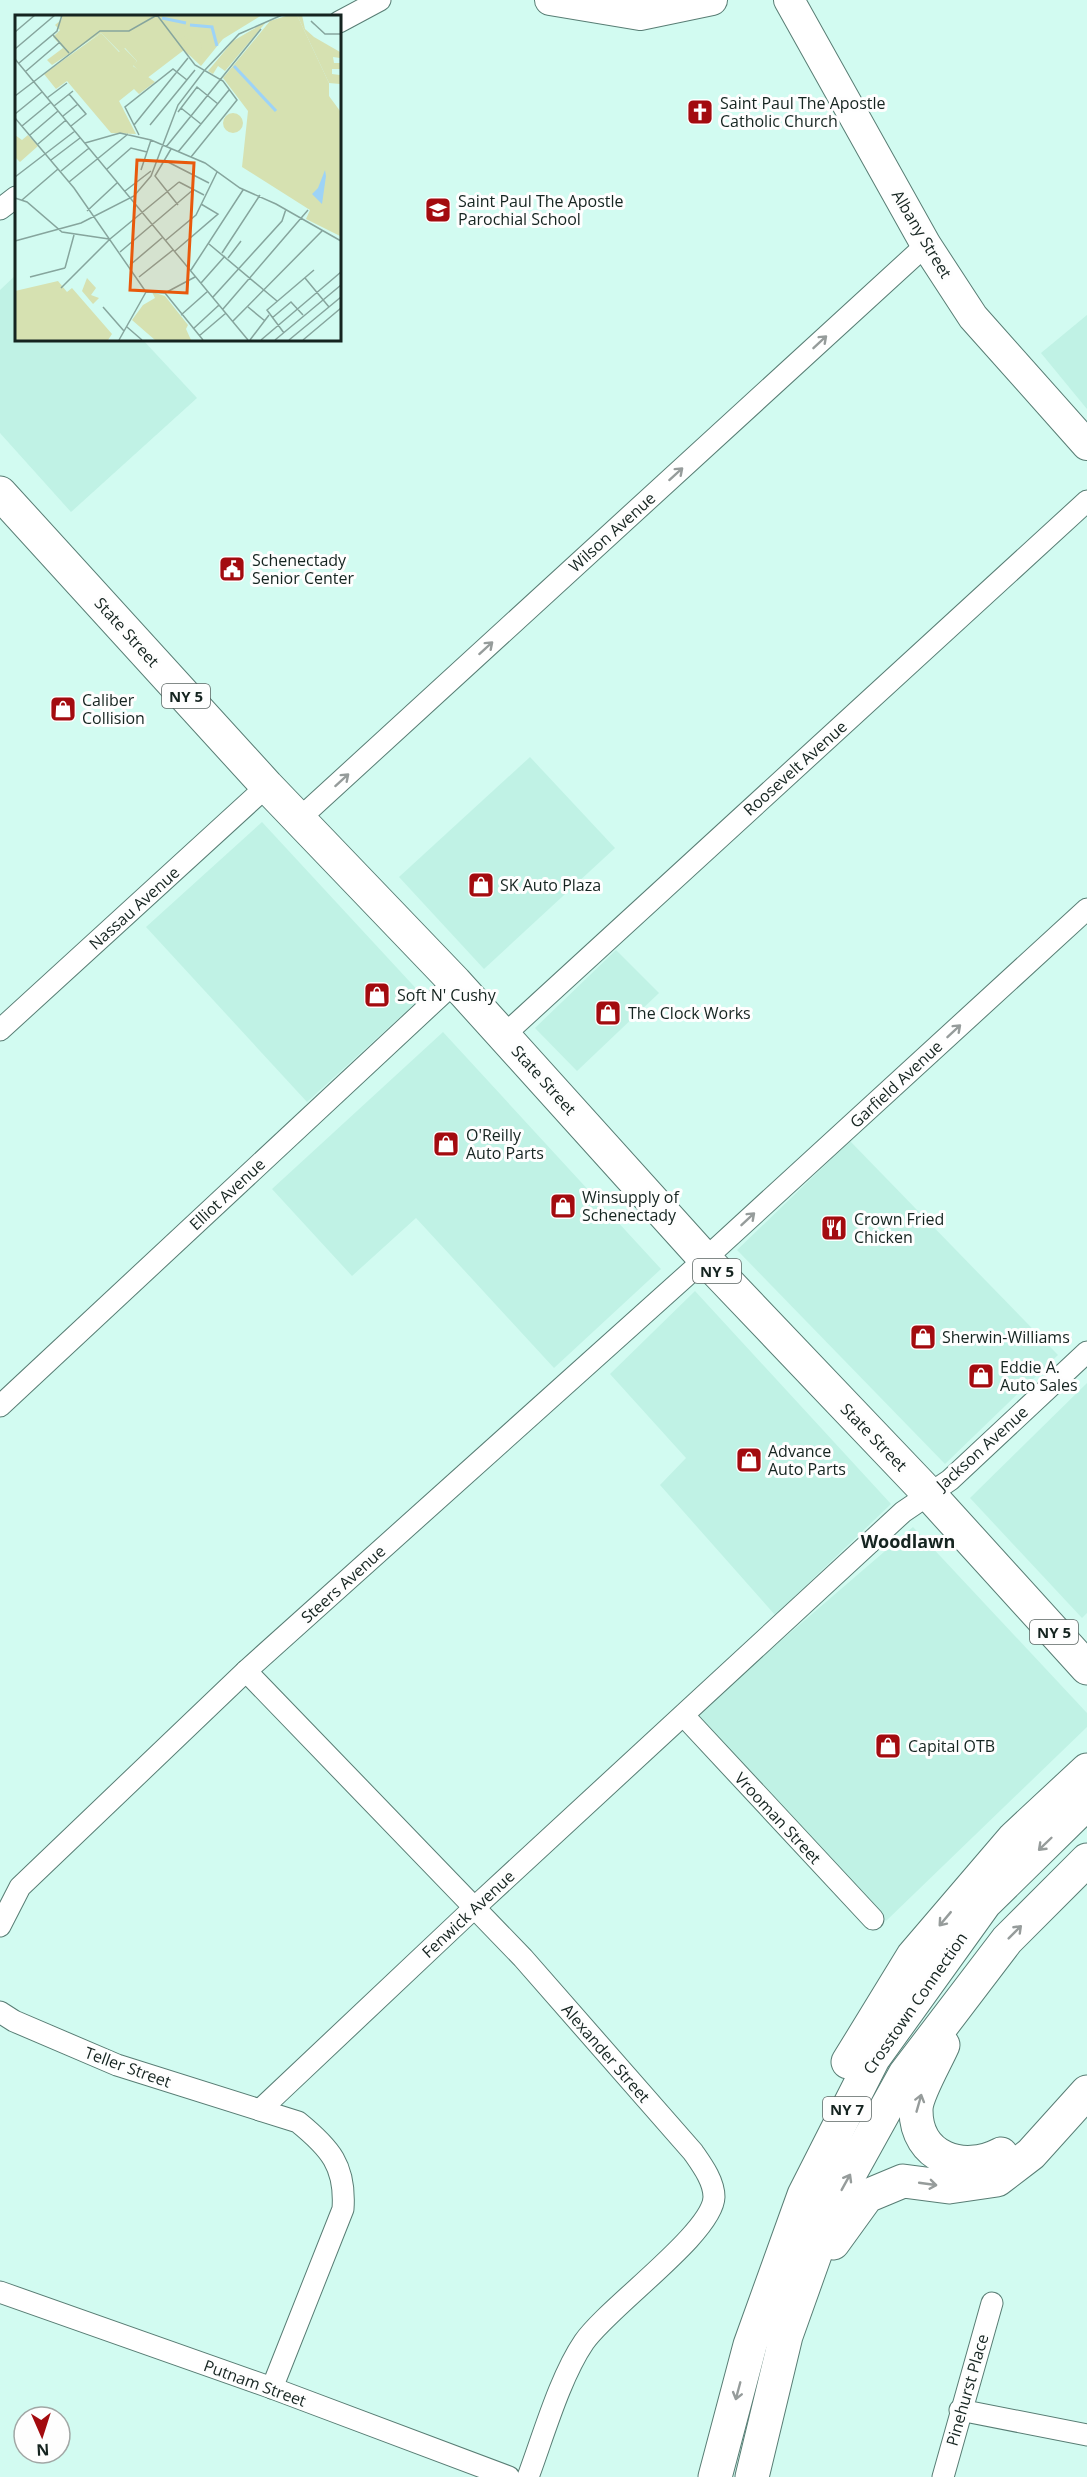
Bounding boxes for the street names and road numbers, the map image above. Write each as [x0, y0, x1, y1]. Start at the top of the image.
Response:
street label: Albany Street [887, 186, 957, 283]
street label: Wilson Avenue [564, 487, 660, 577]
street label: State Street [90, 592, 164, 672]
road number: NY 5 [162, 684, 210, 708]
street label: Roosevelt Avenue [738, 716, 852, 820]
street label: Nassau Avenue [84, 861, 184, 955]
street label: Garfield Avenue [845, 1035, 947, 1133]
street label: State Street [507, 1040, 581, 1120]
street label: Elliot Avenue [184, 1153, 270, 1235]
road number: NY 5 [693, 1259, 741, 1283]
street label: State Street [836, 1398, 912, 1476]
street label: Jackson Avenue [930, 1401, 1033, 1496]
street label: Steers Avenue [296, 1540, 390, 1628]
road number: NY 5 [1030, 1620, 1078, 1644]
street label: Vrooman Street [730, 1767, 826, 1869]
street label: Fenwick Avenue [417, 1865, 519, 1963]
street label: Crosstown Connection [858, 1928, 972, 2078]
street label: Alexander Street [557, 1999, 655, 2107]
street label: Teller Street [82, 2041, 174, 2093]
road number: NY 7 [823, 2097, 871, 2121]
street label: Pinehurst Place [941, 2332, 993, 2448]
street label: Putnam Street [201, 2354, 310, 2412]

